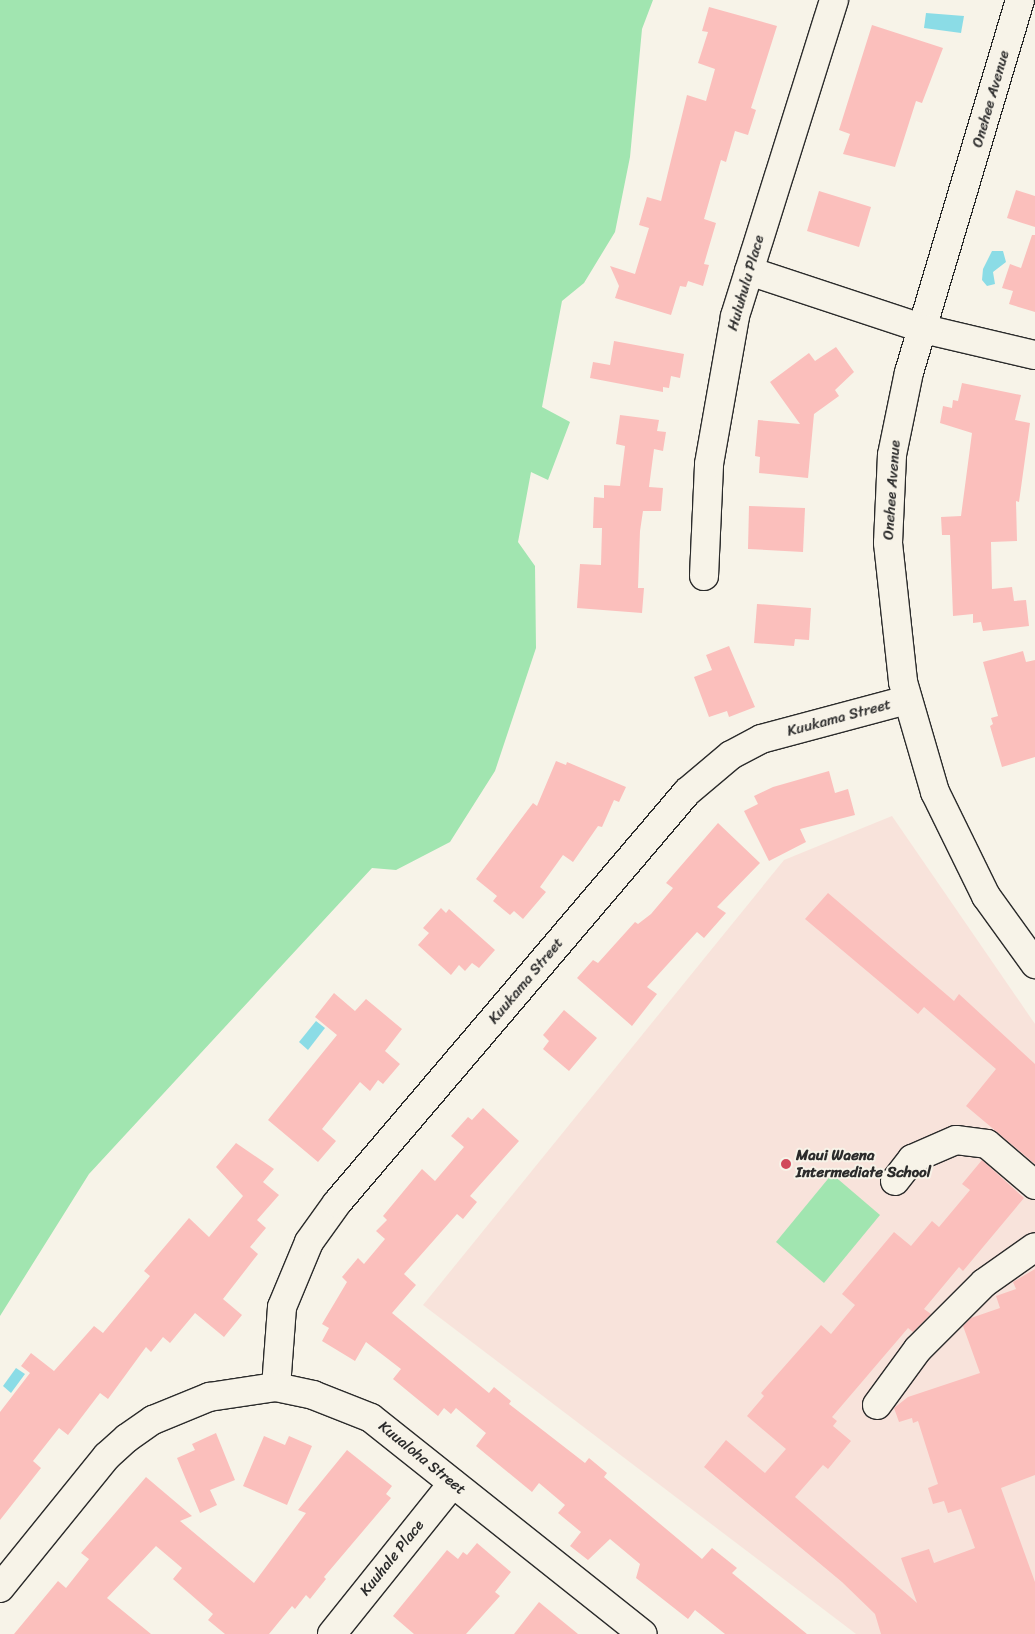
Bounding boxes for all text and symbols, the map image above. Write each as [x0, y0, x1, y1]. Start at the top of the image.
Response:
street label: Onehee Avenue [969, 48, 1013, 150]
street label: Huluhulu Place [724, 233, 768, 333]
street label: Onehee Avenue [880, 439, 904, 541]
street label: Kuukama Street [785, 695, 893, 741]
street label: Kuukama Street [485, 934, 567, 1028]
place label: Maui Waena Intermediate School [796, 1146, 931, 1181]
marker: Maui Waena Intermediate School [780, 1158, 792, 1170]
street label: Kuualoha Street [375, 1417, 469, 1499]
street label: Kuuhale Place [356, 1516, 428, 1600]

